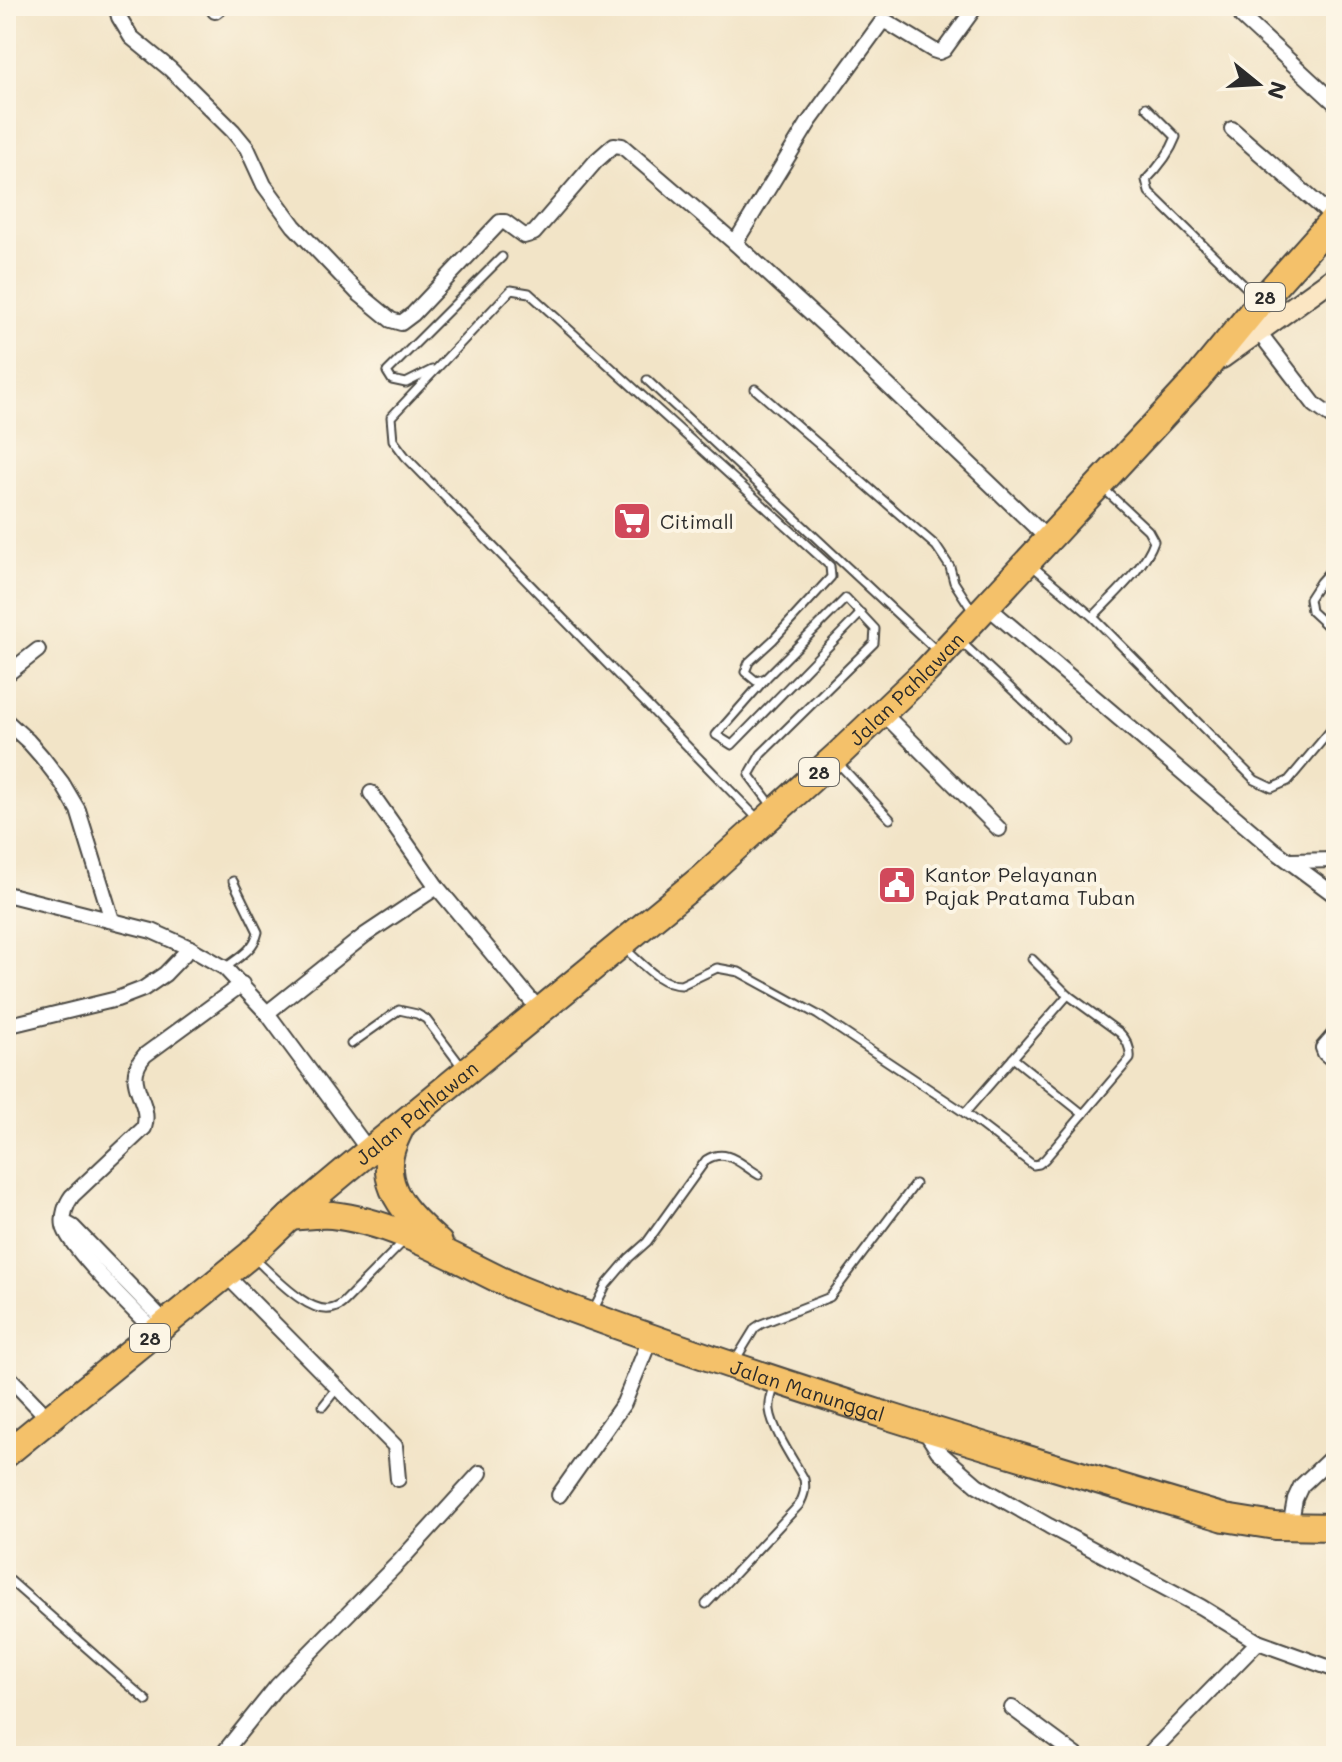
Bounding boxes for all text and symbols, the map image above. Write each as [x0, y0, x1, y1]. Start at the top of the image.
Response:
north arrow [1218, 44, 1298, 124]
text: N [1261, 78, 1294, 103]
road number: 28 [1245, 283, 1285, 311]
supermarket icon: Citimall [611, 500, 653, 542]
place label: Citimall [660, 508, 734, 534]
street label: Jalan Pahlawan [843, 626, 969, 751]
road number: 28 [799, 758, 839, 786]
place label: Kantor Pelayanan Pajak Pratama Tuban [925, 861, 1135, 910]
public building icon: Kantor Pelayanan Pajak Pratama Tuban [876, 864, 918, 906]
street label: Jalan Pahlawan [350, 1054, 483, 1170]
road number: 28 [130, 1324, 170, 1352]
street label: Jalan Manunggal [727, 1353, 888, 1427]

